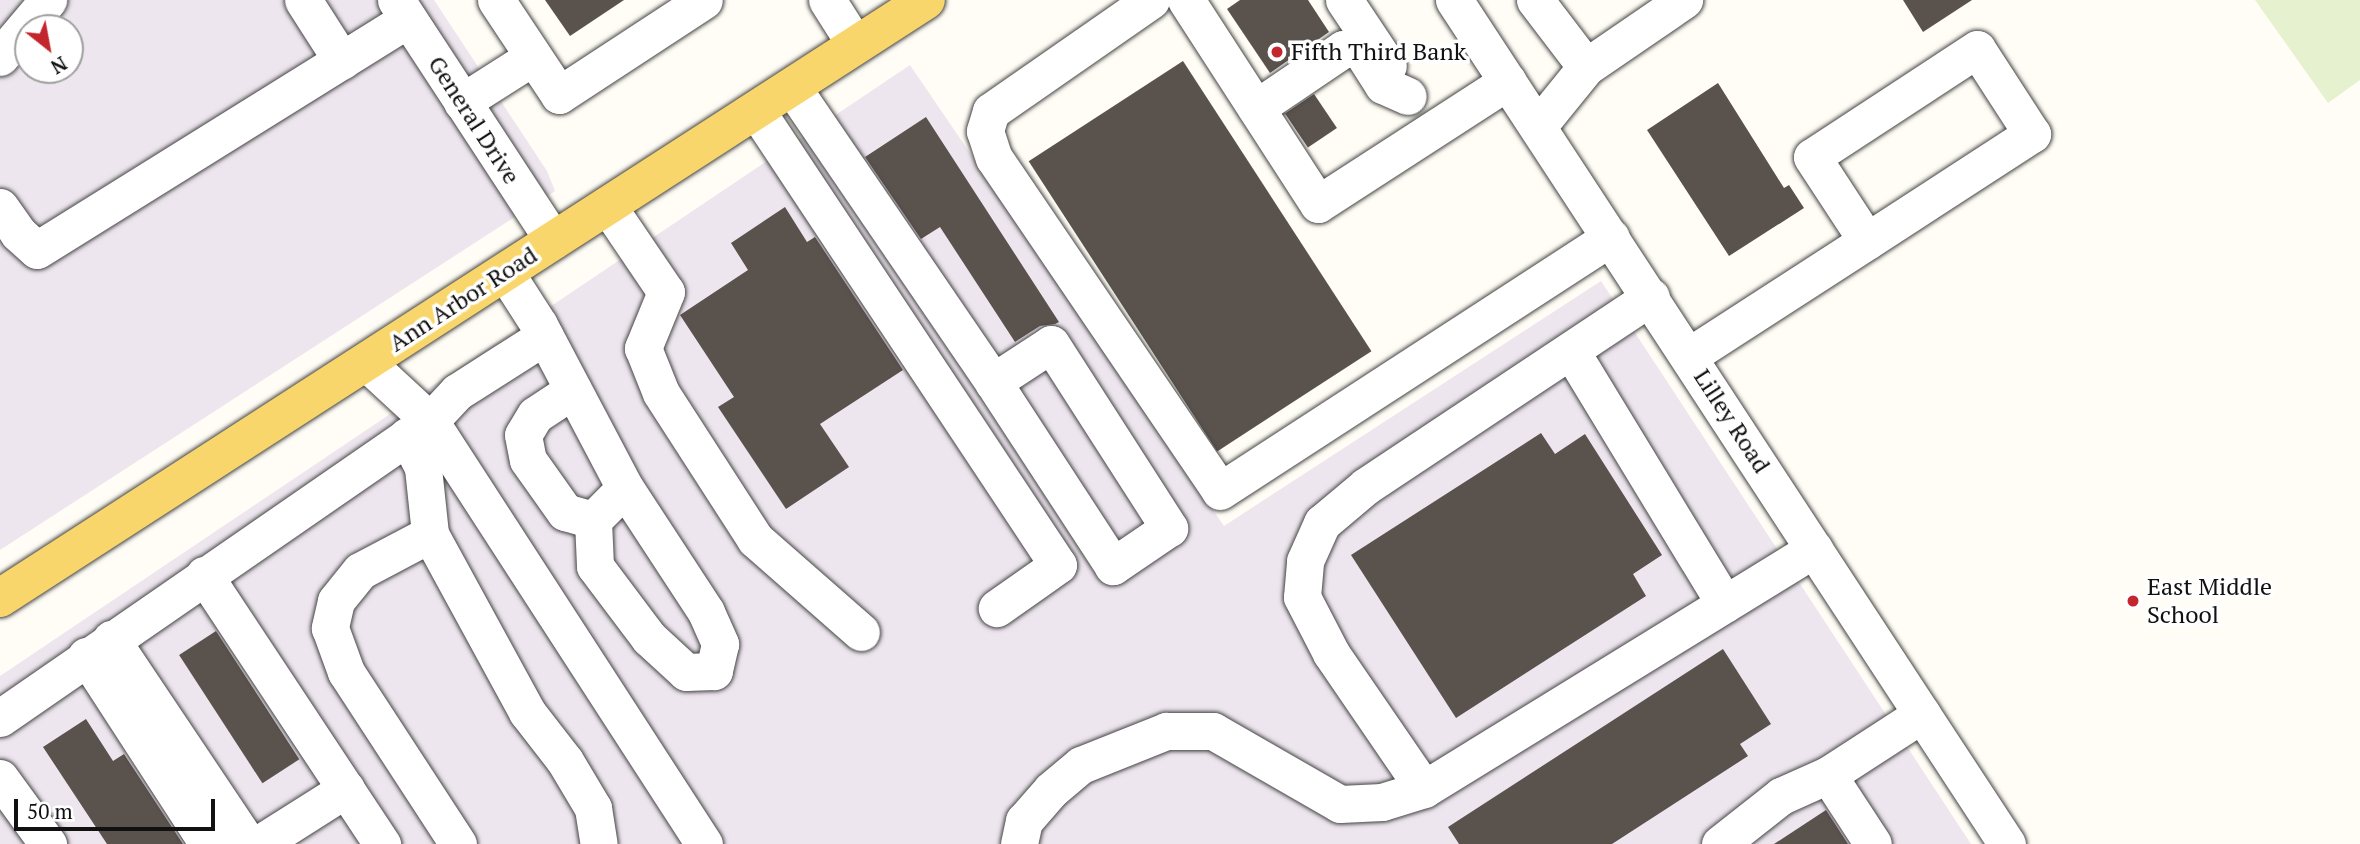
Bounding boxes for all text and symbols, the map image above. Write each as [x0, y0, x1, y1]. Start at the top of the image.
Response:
north arrow [14, 14, 84, 84]
place label: Fifth Third Bank [1291, 38, 1466, 66]
marker: Fifth Third Bank [1269, 44, 1285, 60]
text: N [46, 51, 72, 80]
street label: General Drive [422, 51, 526, 189]
street label: Ann Arbor Road [383, 240, 543, 358]
street label: Lilley Road [1688, 364, 1776, 478]
place label: East Middle School [2147, 573, 2272, 629]
marker: East Middle School [2125, 593, 2141, 609]
scale bar [18, 784, 219, 828]
text: 50 m [27, 797, 73, 825]

